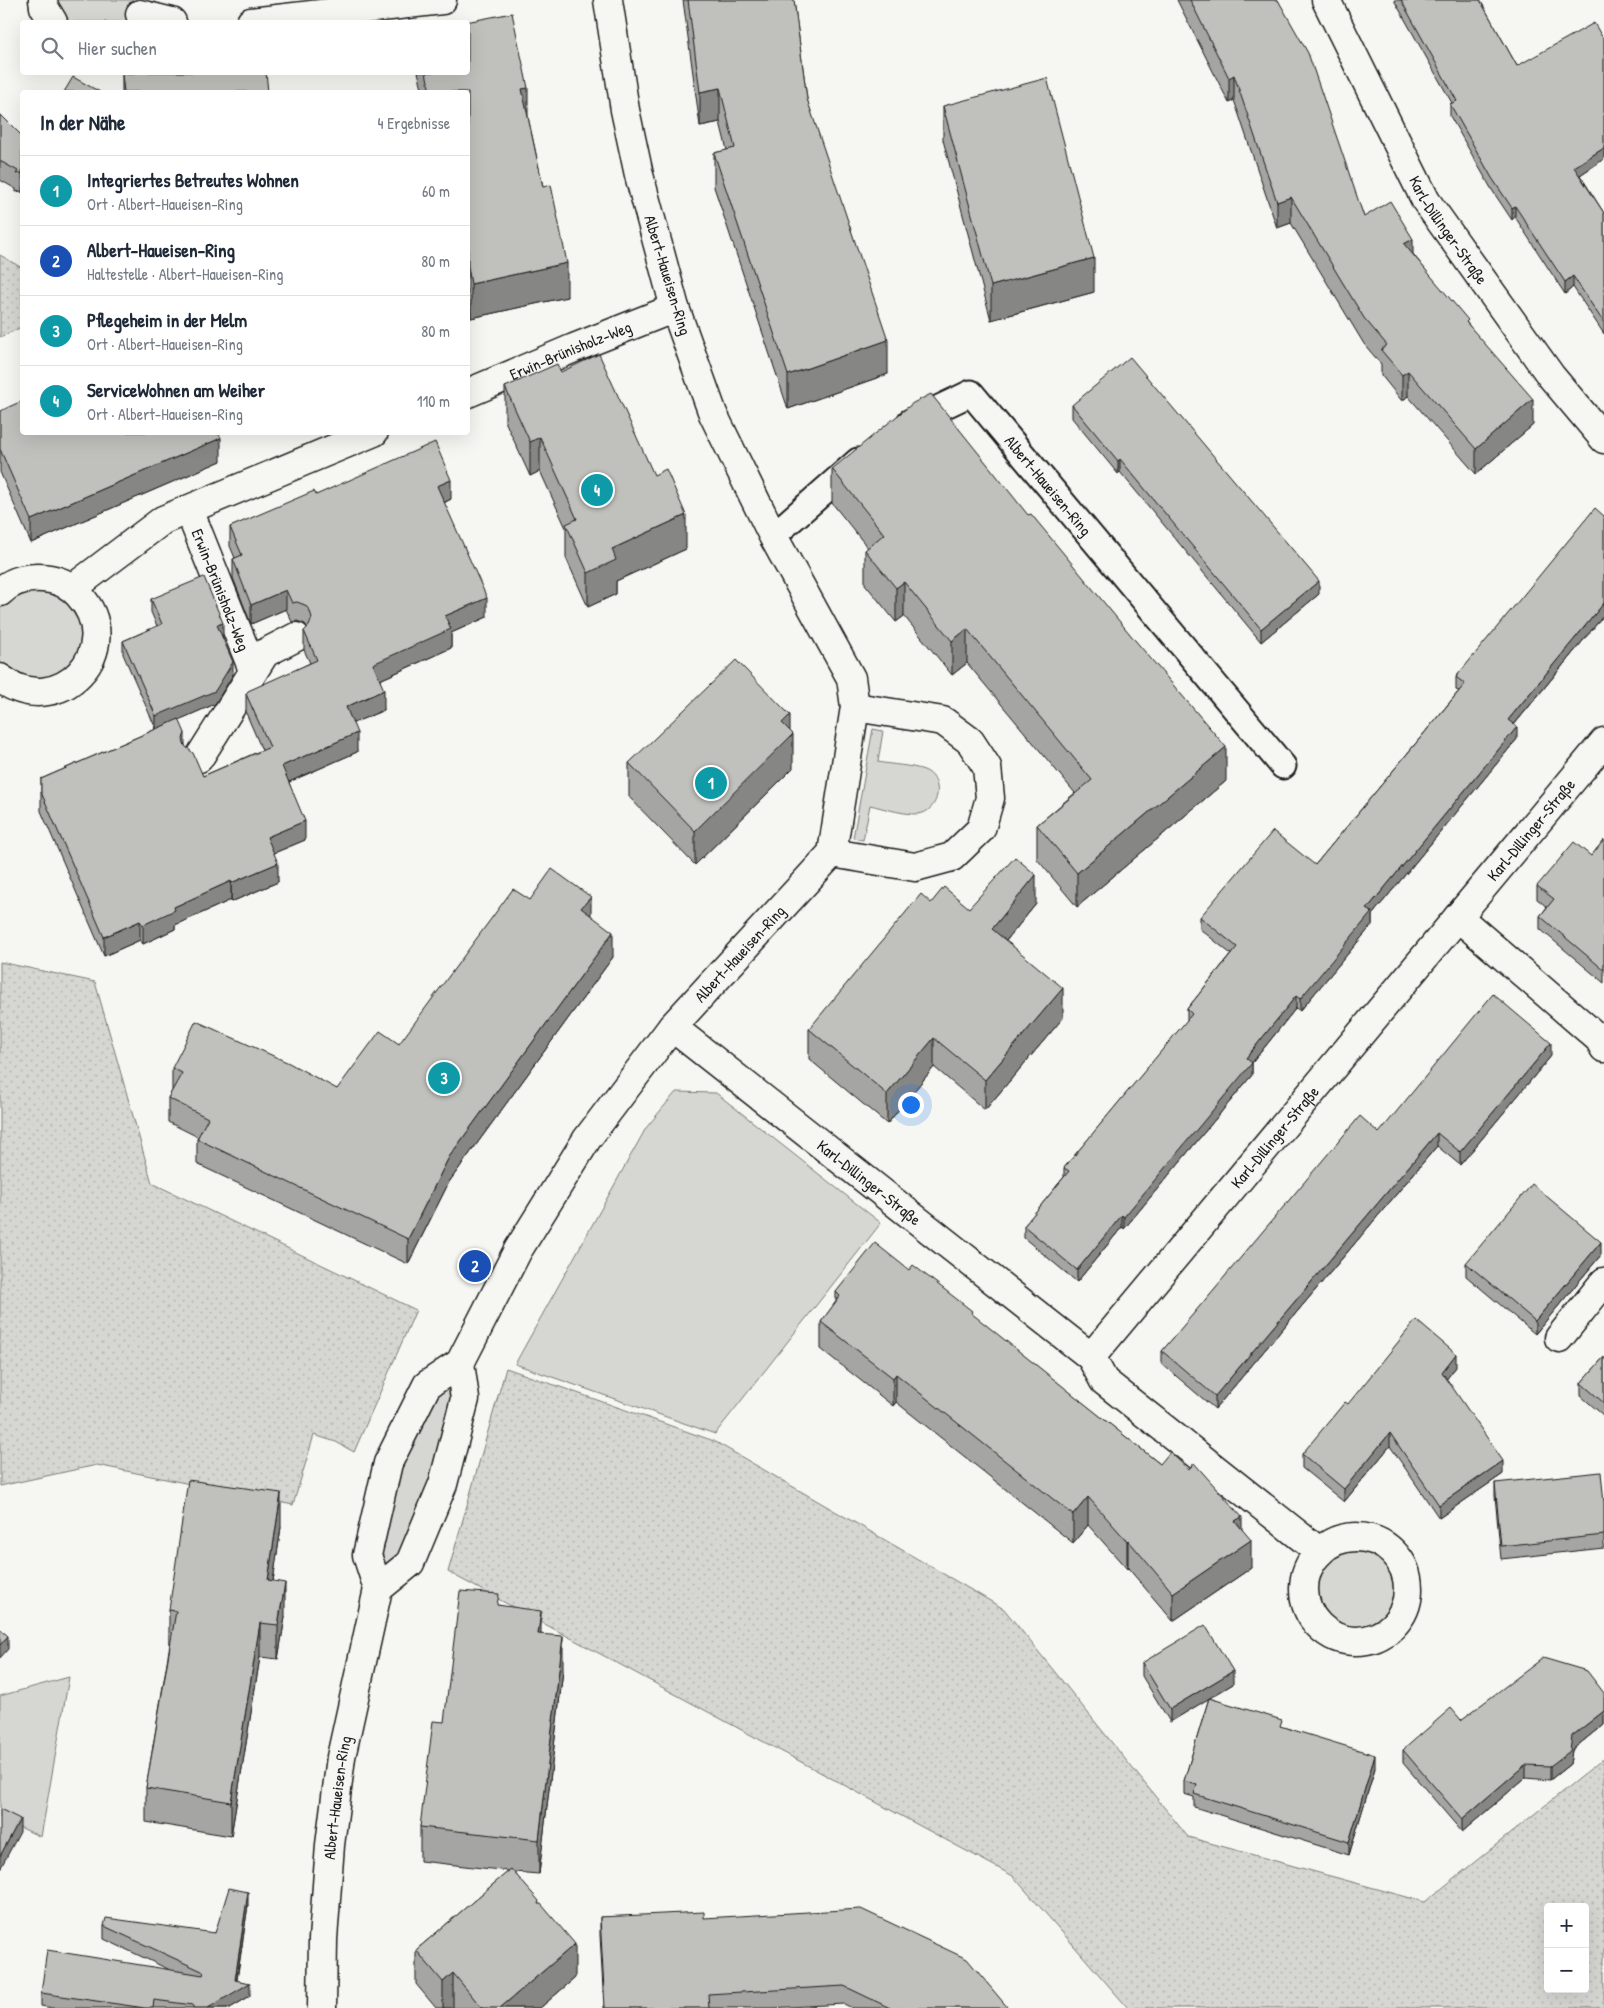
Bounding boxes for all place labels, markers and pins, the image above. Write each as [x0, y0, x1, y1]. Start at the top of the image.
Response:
pin: 4 [581, 471, 613, 509]
pin: 1 [695, 764, 727, 802]
pin: 3 [428, 1059, 460, 1097]
pin: 2 [459, 1247, 491, 1285]

